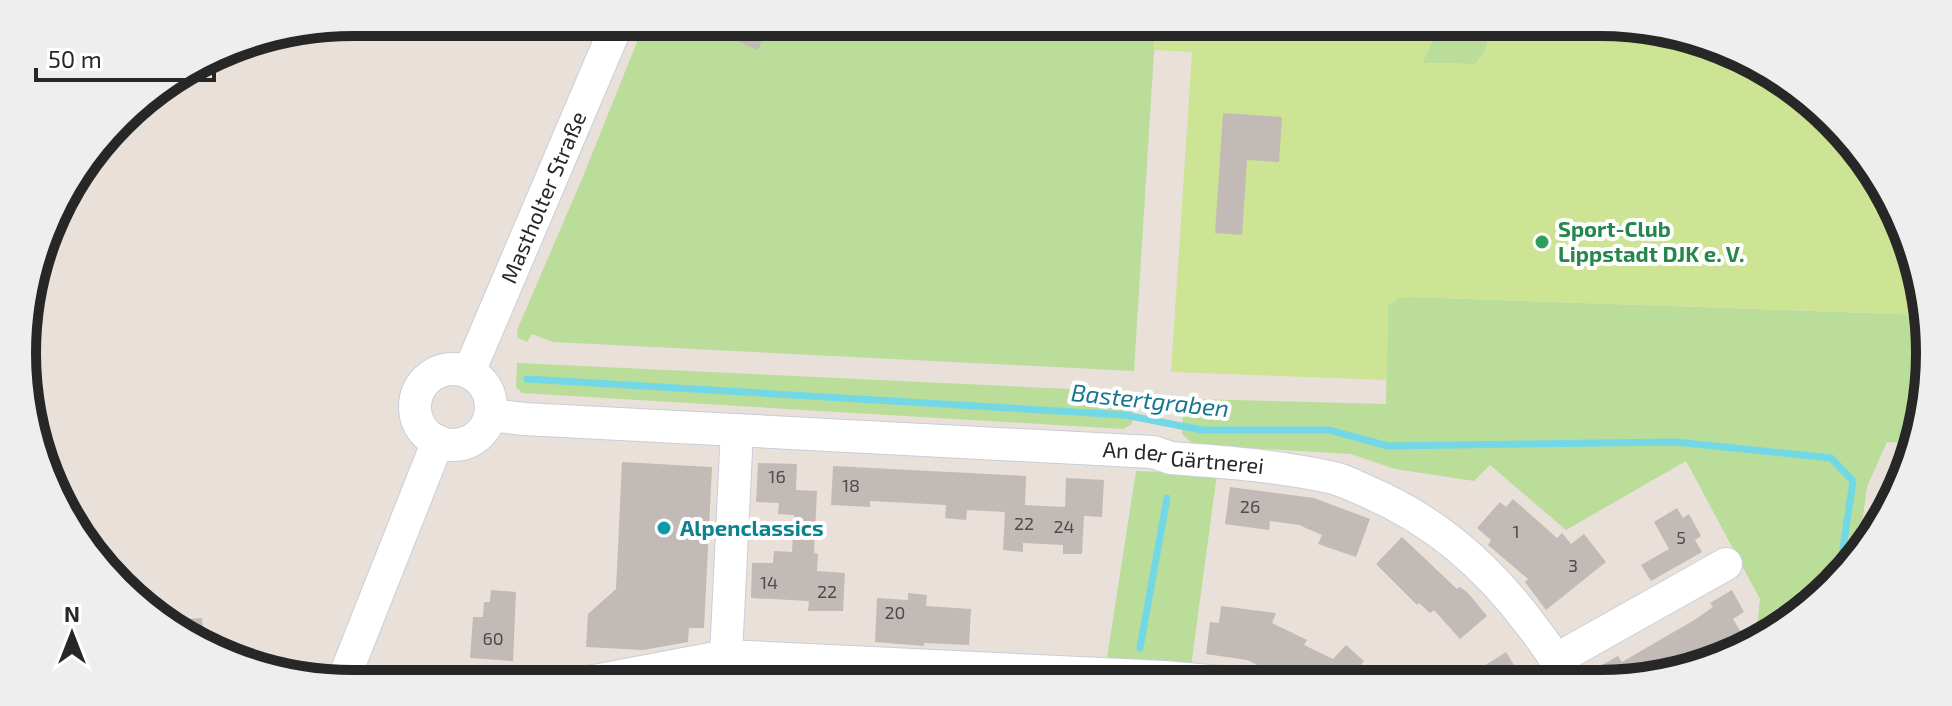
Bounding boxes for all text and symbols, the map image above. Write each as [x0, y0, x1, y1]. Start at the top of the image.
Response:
scale bar [36, 32, 214, 82]
text: 50 m [48, 44, 102, 73]
street label: Mastholter Straße [494, 107, 591, 287]
place label: Sport-Club Lippstadt DJK e. V. [1558, 215, 1744, 266]
marker: Sport-Club Lippstadt DJK e. V. [1533, 233, 1551, 251]
water label: Bastertgraben [1070, 377, 1231, 422]
street label: An der Gärtnerei [1102, 435, 1266, 478]
house number: 16 [768, 465, 786, 487]
house number: 18 [842, 474, 860, 496]
house number: 26 [1240, 495, 1260, 517]
house number: 22 [1014, 512, 1034, 534]
place label: Alpenclassics [680, 514, 824, 540]
house number: 24 [1053, 515, 1075, 537]
marker: Alpenclassics [655, 519, 673, 537]
house number: 1 [1512, 520, 1520, 542]
house number: 5 [1676, 526, 1686, 548]
house number: 3 [1568, 554, 1578, 576]
house number: 14 [760, 571, 778, 593]
house number: 22 [817, 580, 837, 602]
north arrow [32, 594, 112, 674]
text: N [64, 600, 80, 626]
house number: 20 [885, 601, 905, 623]
house number: 60 [482, 627, 504, 649]

